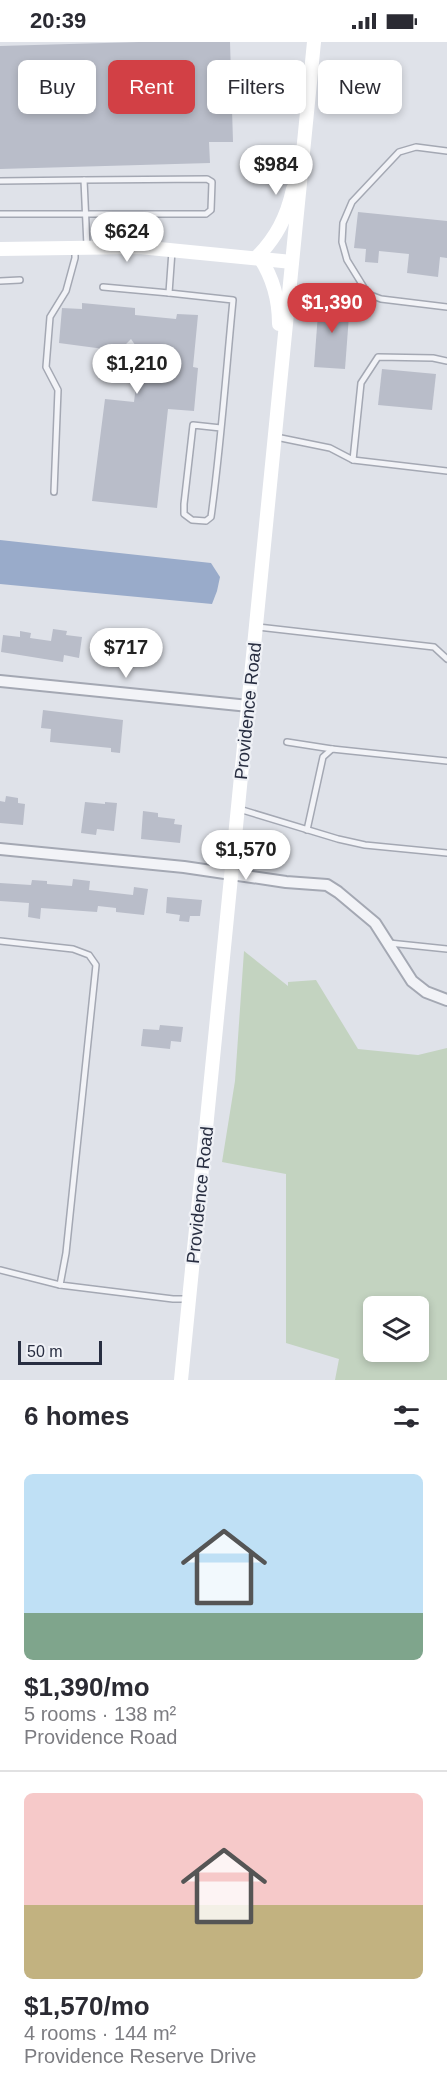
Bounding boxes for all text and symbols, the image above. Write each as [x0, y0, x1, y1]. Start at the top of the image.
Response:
text: 20:39 [30, 8, 86, 33]
chip: Buy [18, 60, 96, 114]
chip: Rent [108, 60, 195, 114]
chip: Filters [207, 60, 306, 114]
chip: New [318, 60, 402, 114]
pin: $984 [240, 145, 312, 196]
text: $984 [254, 153, 298, 175]
pin: $624 [91, 212, 163, 263]
text: $624 [105, 220, 149, 242]
pin: $1,390 [283, 283, 381, 334]
text: $1,390 [301, 291, 363, 313]
pin: $1,210 [88, 344, 186, 395]
text: $1,210 [106, 352, 168, 374]
pin: $717 [90, 628, 162, 679]
text: $717 [104, 636, 148, 658]
street label: Providence Road [231, 641, 265, 781]
pin: $1,570 [197, 830, 295, 881]
text: $1,570 [215, 838, 277, 860]
street label: Providence Road [183, 1125, 217, 1265]
map controls [363, 1296, 429, 1362]
button: layers [363, 1296, 429, 1362]
scale bar [18, 1338, 102, 1366]
text: 50 m [27, 1343, 63, 1360]
icon: filters [390, 1400, 423, 1433]
text: 6 homes [24, 1401, 130, 1431]
icon: home [170, 1513, 278, 1621]
text: $1,390/mo [24, 1672, 150, 1702]
text: 5 rooms · 138 m² [24, 1703, 176, 1725]
text: Providence Road [24, 1726, 177, 1748]
icon: home [170, 1832, 278, 1940]
text: $1,570/mo [24, 1991, 150, 2021]
text: 4 rooms · 144 m² [24, 2022, 176, 2044]
text: Providence Reserve Drive [24, 2045, 256, 2067]

